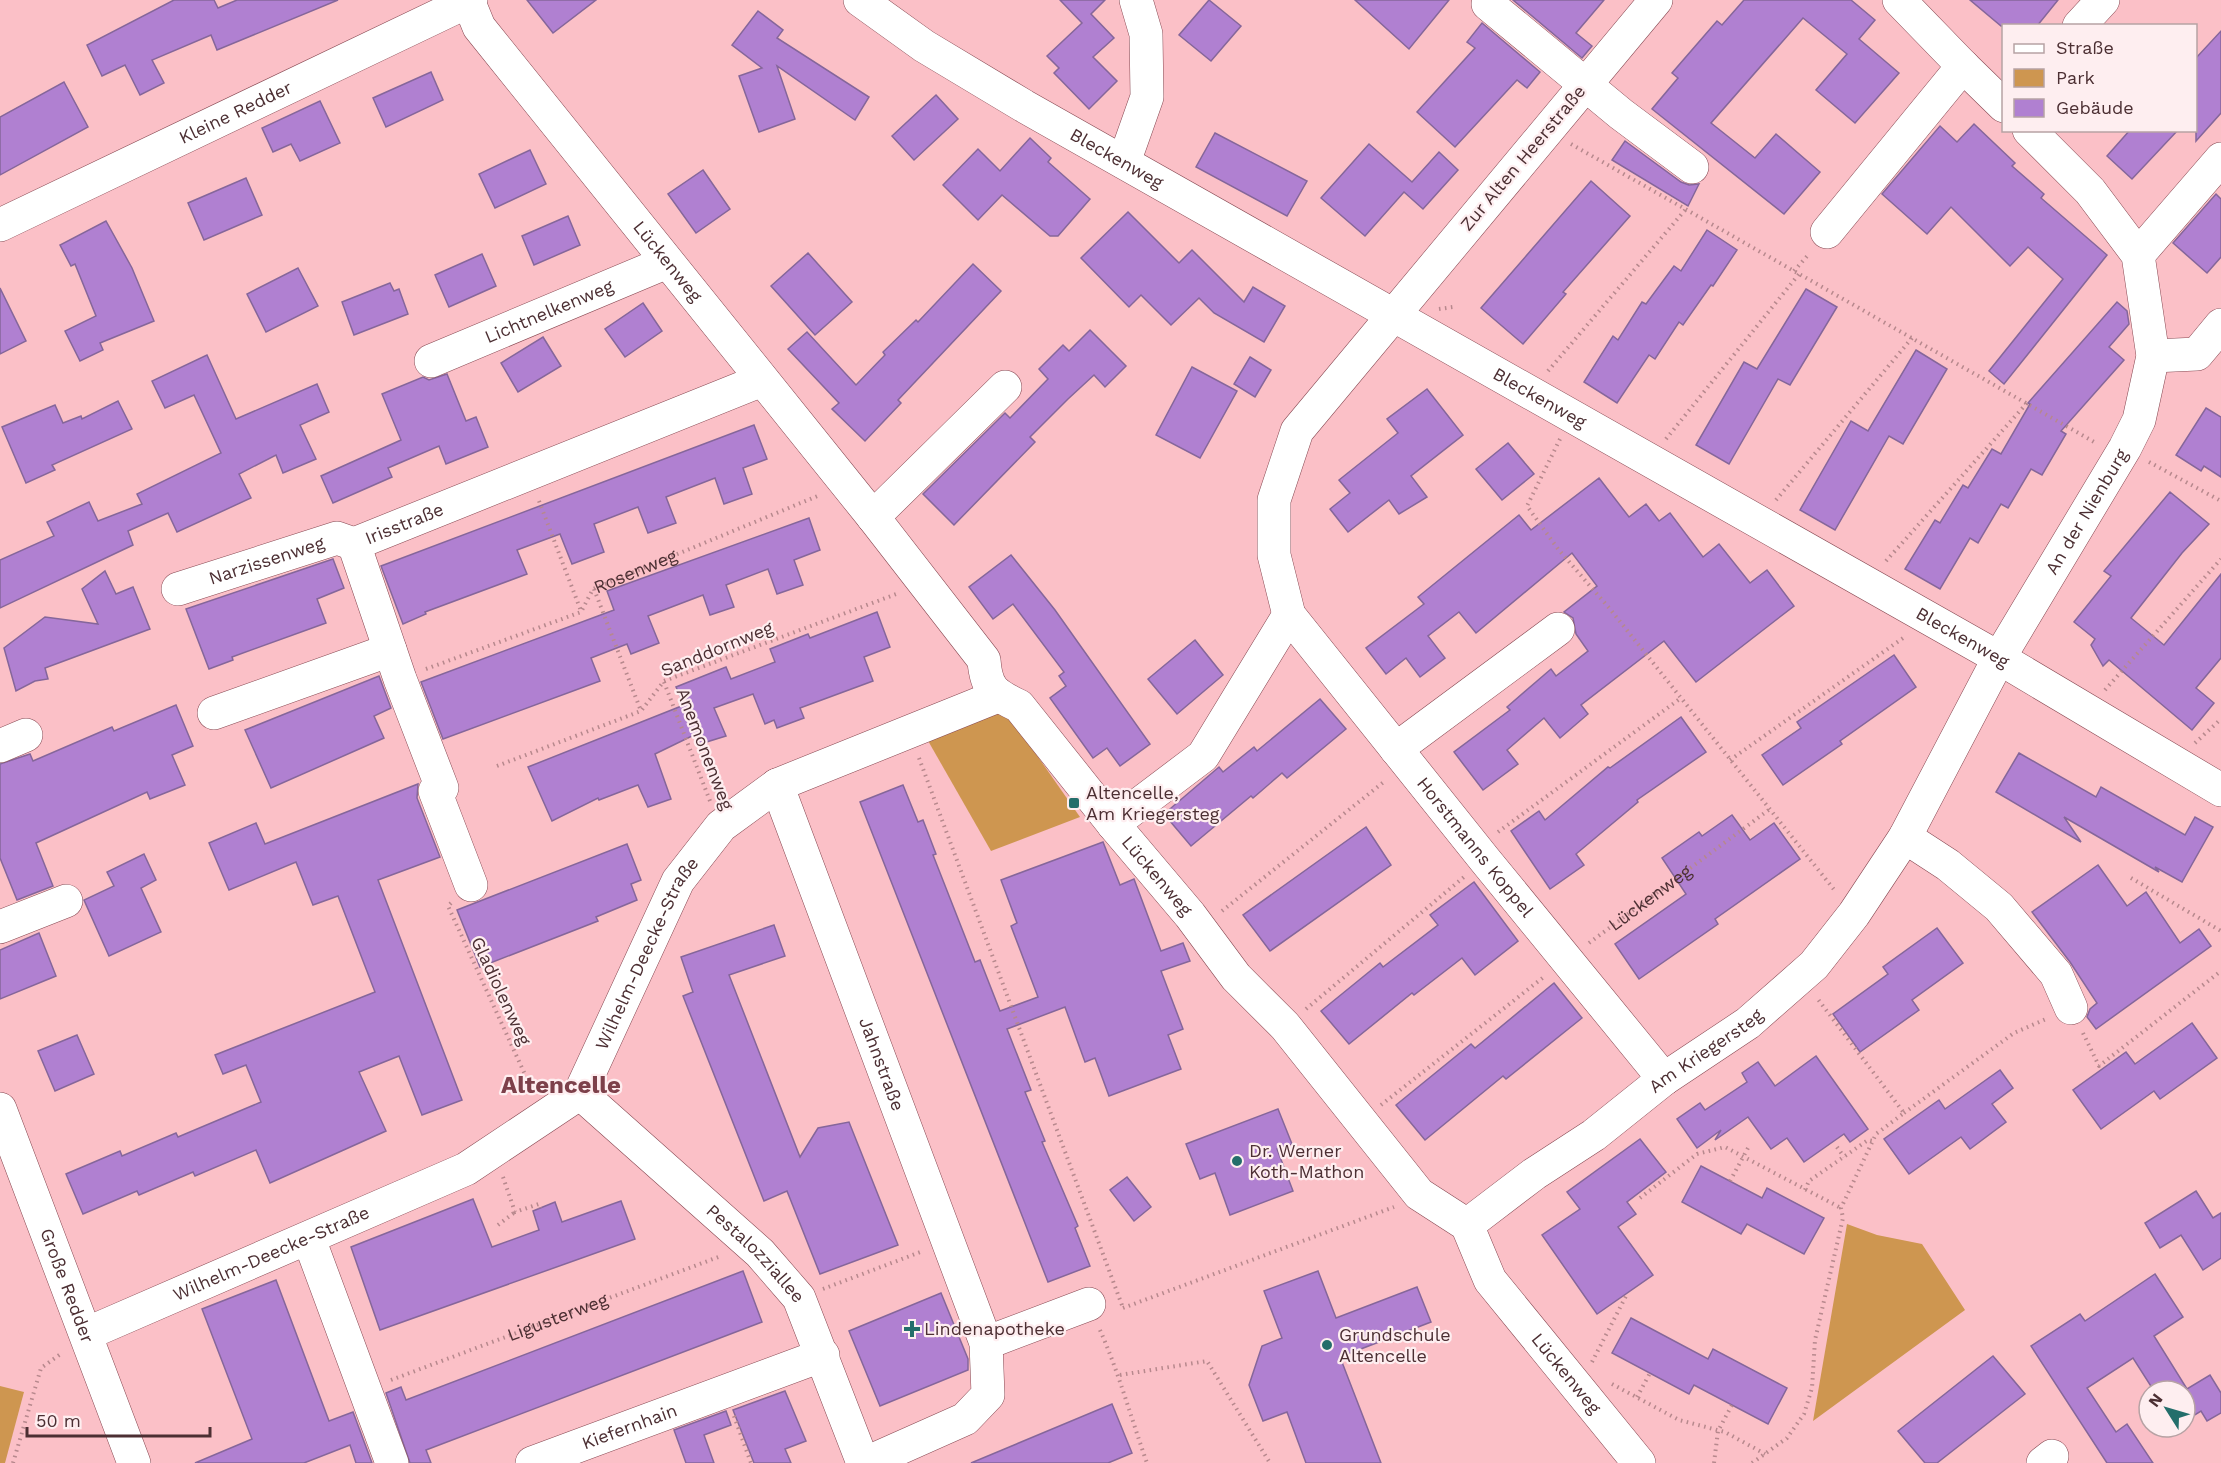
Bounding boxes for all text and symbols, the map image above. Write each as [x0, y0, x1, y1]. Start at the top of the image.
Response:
legend [2002, 24, 2197, 132]
text: Straße [2056, 37, 2114, 58]
text: Park [2056, 67, 2095, 88]
street label: Kleine Redder [175, 76, 295, 148]
street label: Zur Alten Heerstraße [1456, 81, 1590, 235]
text: Gebäude [2056, 97, 2134, 118]
street label: Bleckenweg [1067, 123, 1168, 193]
street label: Lückenweg [629, 216, 707, 306]
street label: Lichtnelkenweg [481, 275, 617, 347]
street label: Bleckenweg [1490, 363, 1591, 432]
street label: An der Nienburg [2041, 445, 2132, 578]
street label: Irisstraße [362, 498, 446, 548]
street label: Narzissenweg [206, 532, 327, 588]
street label: Rosenweg [591, 544, 680, 598]
street label: Bleckenweg [1912, 602, 2014, 672]
street label: Sanddornweg [658, 616, 776, 681]
street label: Anemonenweg [673, 685, 738, 813]
street label: Horstmanns Koppel [1413, 773, 1538, 921]
place label: Altencelle, Am Kriegersteg [1086, 782, 1220, 824]
marker: Altencelle, Am Kriegersteg [1067, 796, 1081, 810]
street label: Lückenweg [1118, 831, 1197, 920]
street label: Wilhelm-Deecke-Straße [590, 853, 703, 1053]
street label: Lückenweg [1604, 860, 1696, 935]
street label: Gladiolenweg [467, 933, 536, 1049]
street label: Am Kriegersteg [1645, 1004, 1767, 1097]
street label: Jahnstraße [855, 1014, 909, 1114]
district label: Altencelle [501, 1071, 621, 1099]
place label: Dr. Werner Koth-Mathon [1249, 1140, 1364, 1182]
marker: Dr. Werner Koth-Mathon [1230, 1154, 1244, 1168]
street label: Pestalozziallee [702, 1199, 809, 1307]
street label: Wilhelm-Deecke-Straße [170, 1201, 372, 1305]
street label: Große Redder [36, 1225, 99, 1346]
street label: Ligusterweg [504, 1288, 611, 1345]
place label: Lindenapotheke [924, 1318, 1065, 1339]
marker: Lindenapotheke [905, 1322, 919, 1336]
place label: Grundschule Altencelle [1339, 1324, 1451, 1366]
street label: Lückenweg [1527, 1329, 1606, 1418]
marker: Grundschule Altencelle [1320, 1338, 1334, 1352]
north arrow [2137, 1379, 2197, 1439]
text: N [2144, 1390, 2167, 1411]
street label: Kiefernhain [579, 1399, 680, 1454]
scale bar [27, 1400, 210, 1438]
text: 50 m [36, 1410, 81, 1431]

